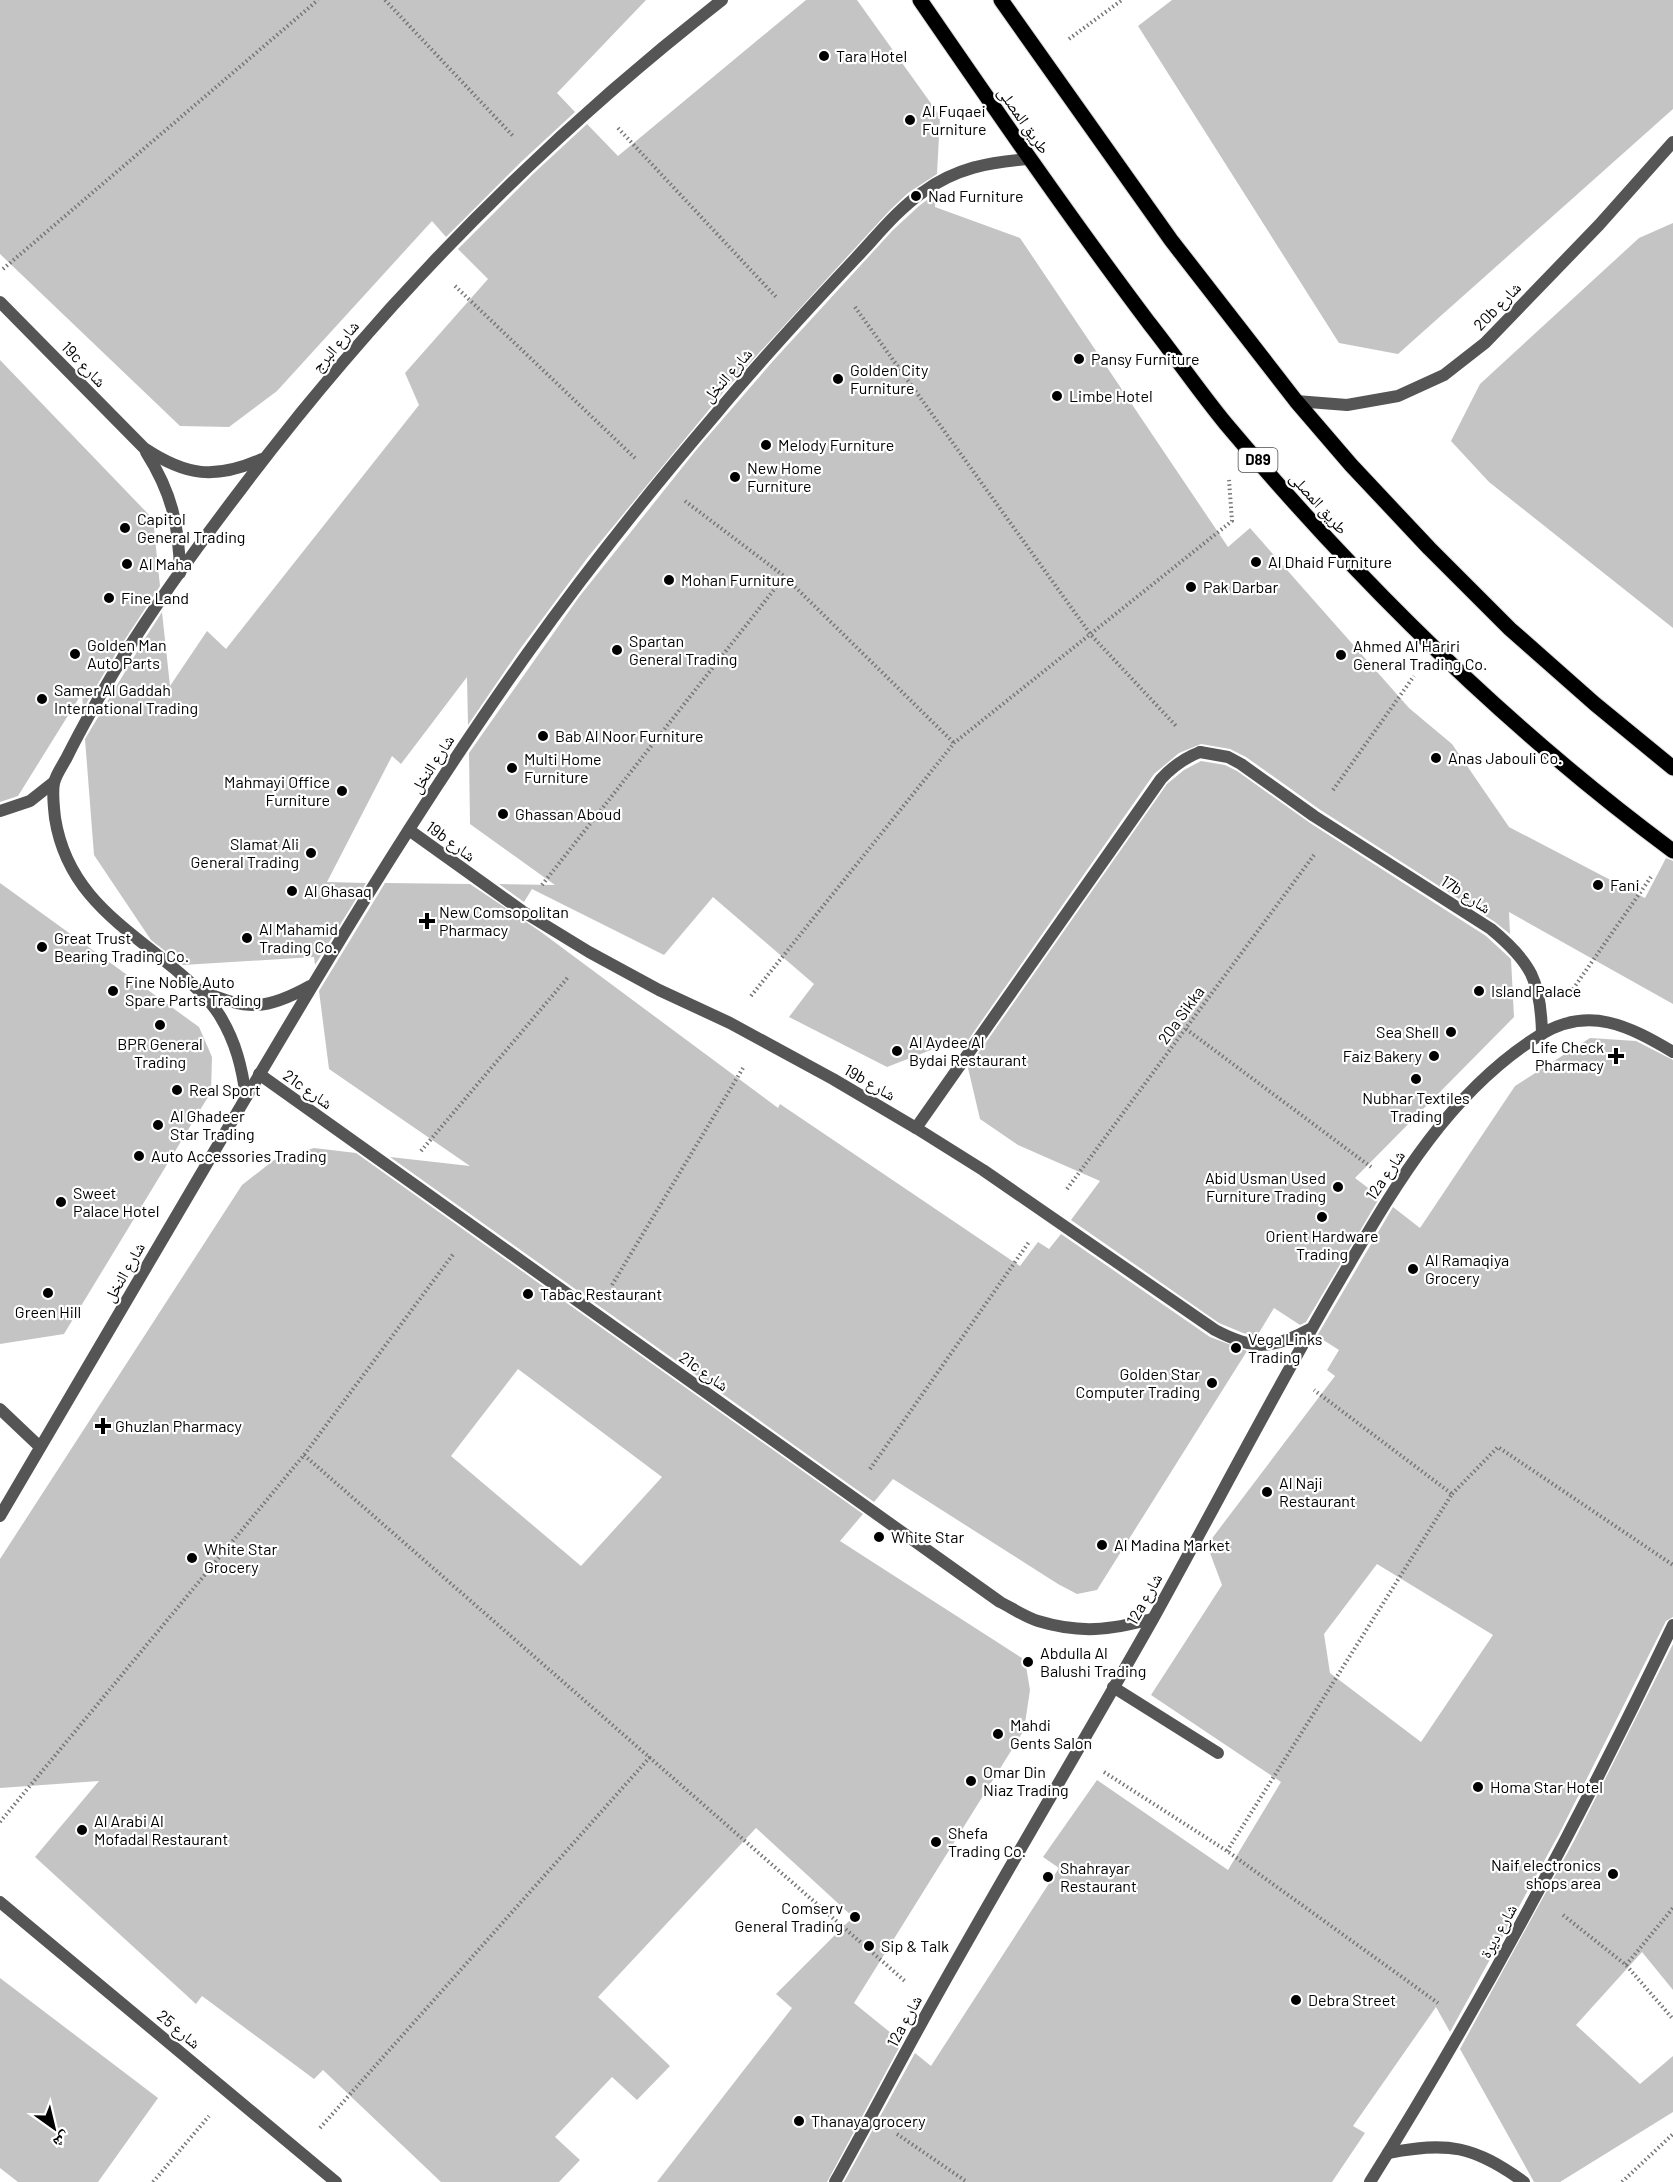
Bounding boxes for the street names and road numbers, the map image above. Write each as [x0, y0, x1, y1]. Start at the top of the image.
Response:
street label: طريق المصلى [993, 83, 1054, 158]
street label: 20b شارع [1469, 277, 1526, 335]
street label: شارع البرج [307, 316, 364, 377]
street label: 19c شارع [57, 337, 111, 392]
street label: شارع النخل [698, 344, 757, 407]
road number: D89 [1238, 448, 1278, 472]
street label: طريق المصلى [1285, 468, 1352, 539]
street label: شارع النخل [406, 731, 459, 798]
street label: 19b شارع [422, 816, 480, 866]
street label: 17b شارع [1437, 870, 1495, 918]
street label: 20a Sikka [1153, 982, 1208, 1047]
street label: 19b شارع [840, 1059, 899, 1106]
street label: 21c شارع [279, 1065, 337, 1114]
street label: 12a شارع [1361, 1146, 1410, 1204]
street label: شارع النخل [99, 1239, 150, 1306]
street label: 21c شارع [675, 1347, 733, 1396]
street label: 12a شارع [1122, 1570, 1167, 1629]
street label: شارع ديرة [1475, 1900, 1522, 1962]
street label: 12a شارع [882, 1992, 927, 2051]
street label: شارع 25 [153, 2005, 205, 2054]

